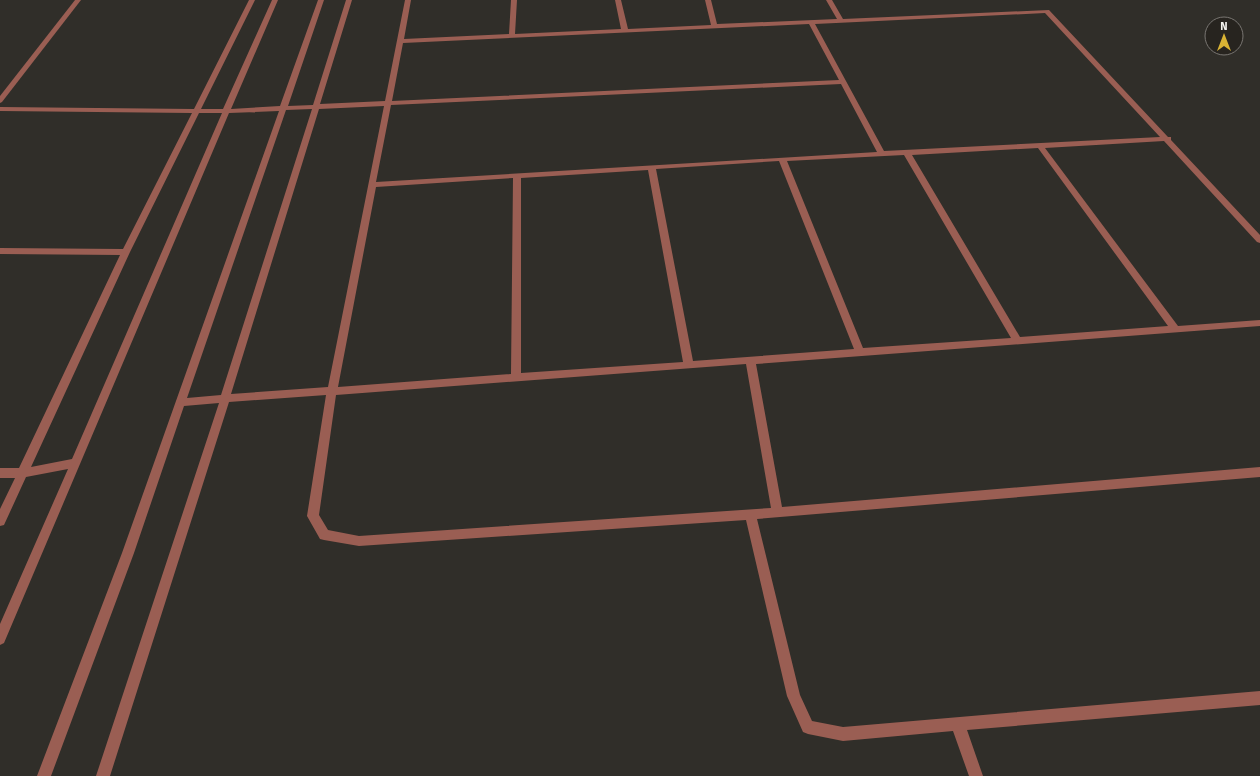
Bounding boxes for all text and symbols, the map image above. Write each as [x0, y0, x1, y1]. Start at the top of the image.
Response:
north arrow [1204, 16, 1244, 56]
text: N [1220, 20, 1228, 33]

